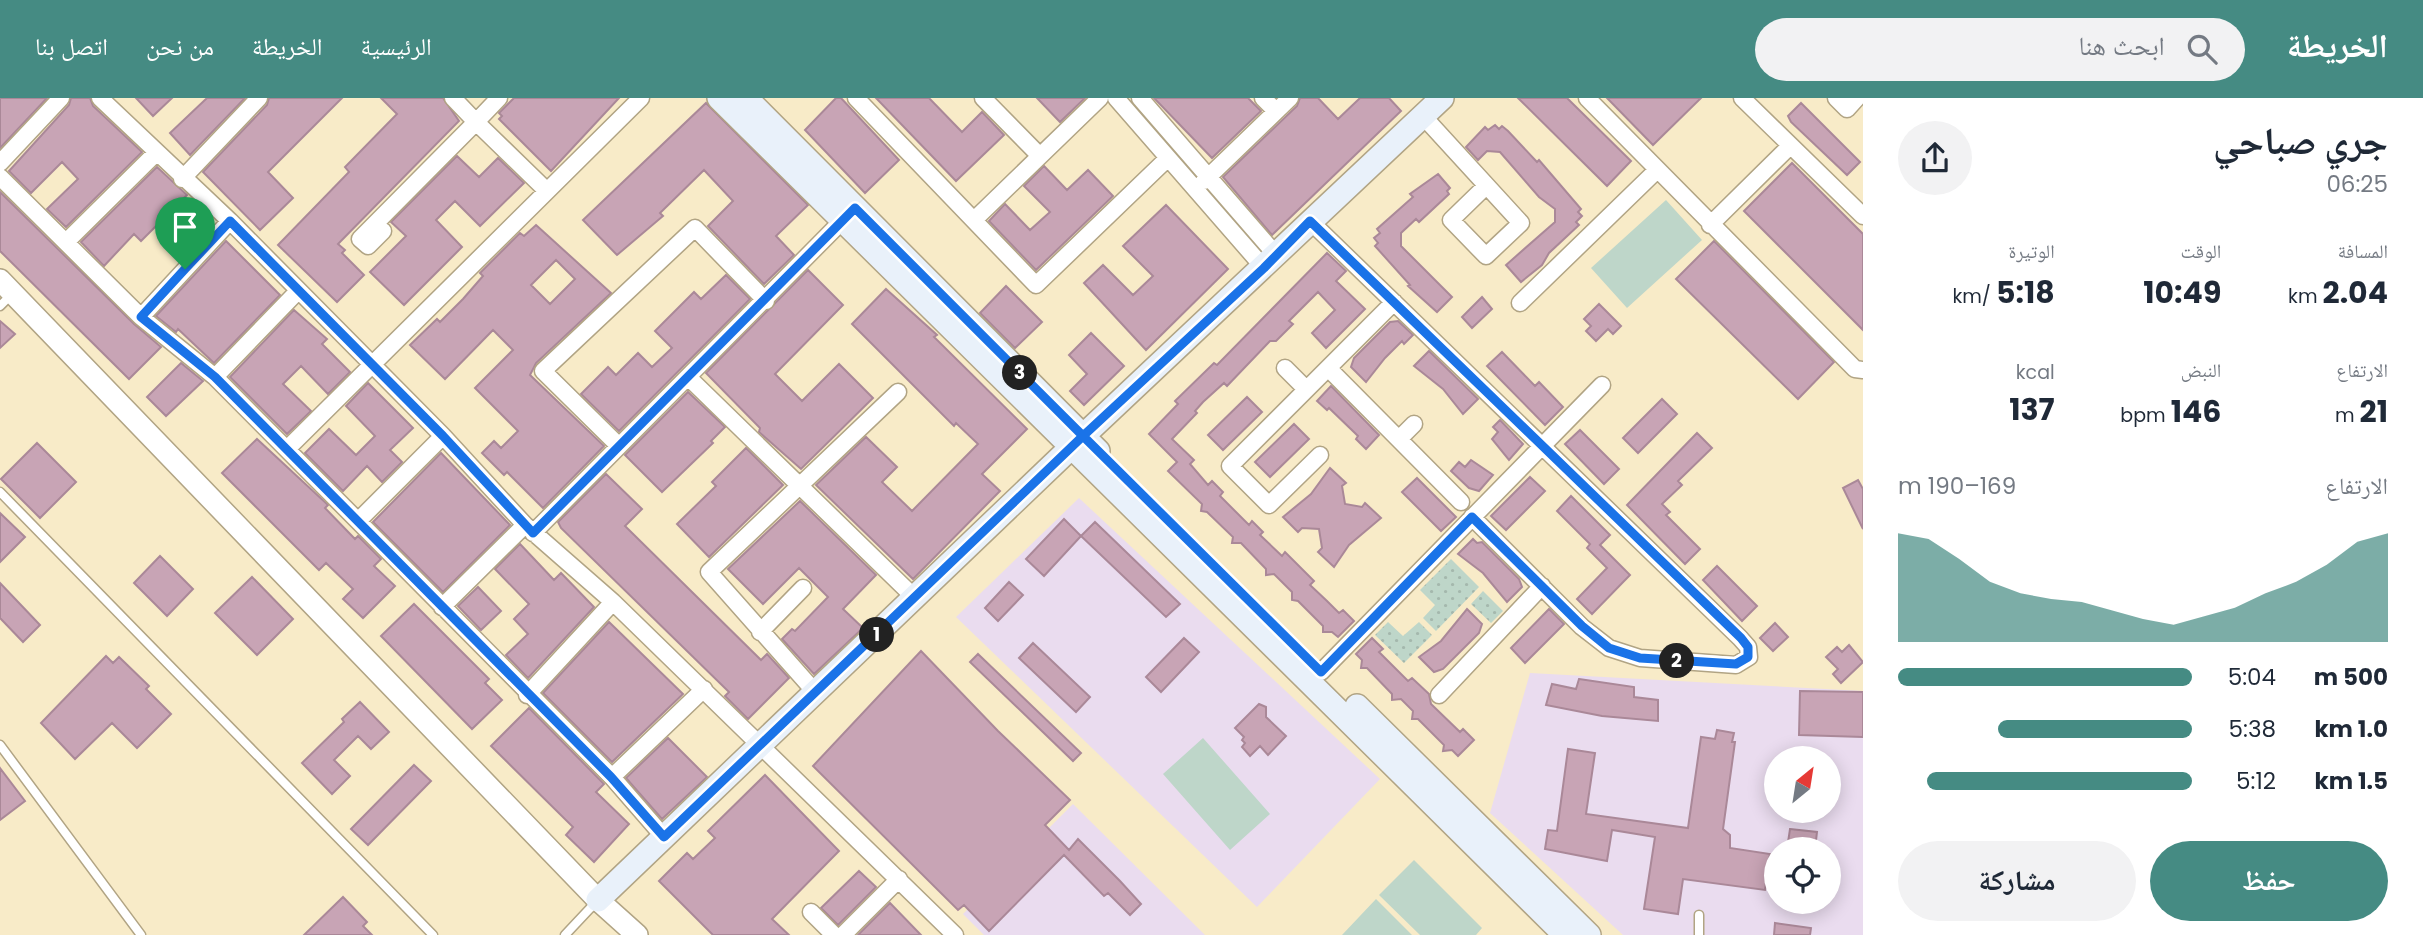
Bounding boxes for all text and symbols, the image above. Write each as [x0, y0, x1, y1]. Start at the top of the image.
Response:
search box [1755, 18, 2245, 81]
text: الخريطة [2287, 22, 2388, 69]
text: ابحث هنا [2079, 28, 2165, 64]
text: اتصل بنا [35, 30, 108, 63]
text: من نحن [146, 30, 214, 63]
text: الخريطة [252, 30, 323, 63]
text: الرئيسية [361, 30, 432, 63]
icon: search [2183, 30, 2221, 68]
text: جري صباحي [2213, 114, 2388, 167]
button: share [1898, 121, 1972, 195]
text: 06:25 [2326, 168, 2388, 200]
pin [155, 197, 215, 269]
icon: arrive [166, 208, 204, 246]
text: الوتيرة [2008, 238, 2055, 265]
text: الوقت [2180, 238, 2221, 265]
text: المسافة [2338, 238, 2388, 265]
text: 5:18 [1996, 271, 2055, 314]
text: 10:49 [2143, 271, 2221, 314]
text: 2.04 [2323, 271, 2388, 314]
text: /km [1952, 283, 1996, 310]
text: km [2288, 283, 2323, 310]
pin: 3 [1002, 356, 1038, 390]
text: النبض [2181, 357, 2221, 384]
text: الارتفاع [2336, 357, 2388, 384]
text: 3 [1014, 359, 1025, 386]
text: kcal [2016, 359, 2055, 386]
text: 137 [2009, 388, 2055, 431]
text: 146 [2171, 390, 2221, 433]
text: 21 [2360, 390, 2388, 433]
text: bpm [2120, 402, 2171, 429]
text: m [2335, 402, 2360, 429]
text: 169–190 m [1898, 470, 2016, 502]
text: الارتفاع [2325, 470, 2388, 502]
pin: 1 [860, 618, 894, 652]
text: 1 [873, 621, 880, 648]
pin: 2 [1660, 644, 1694, 678]
text: 2 [1671, 647, 1682, 674]
text: 5:04 [2228, 661, 2276, 693]
text: 500 m [2314, 661, 2388, 693]
text: 5:38 [2229, 713, 2276, 745]
text: 1.0 km [2314, 713, 2388, 745]
north arrow [1764, 746, 1841, 822]
map controls [1764, 746, 1841, 914]
text: 5:12 [2236, 765, 2276, 797]
text: 1.5 km [2314, 765, 2388, 797]
button: locate [1764, 837, 1841, 914]
button: مشاركة [1898, 841, 2136, 921]
button: حفظ [2150, 841, 2388, 921]

